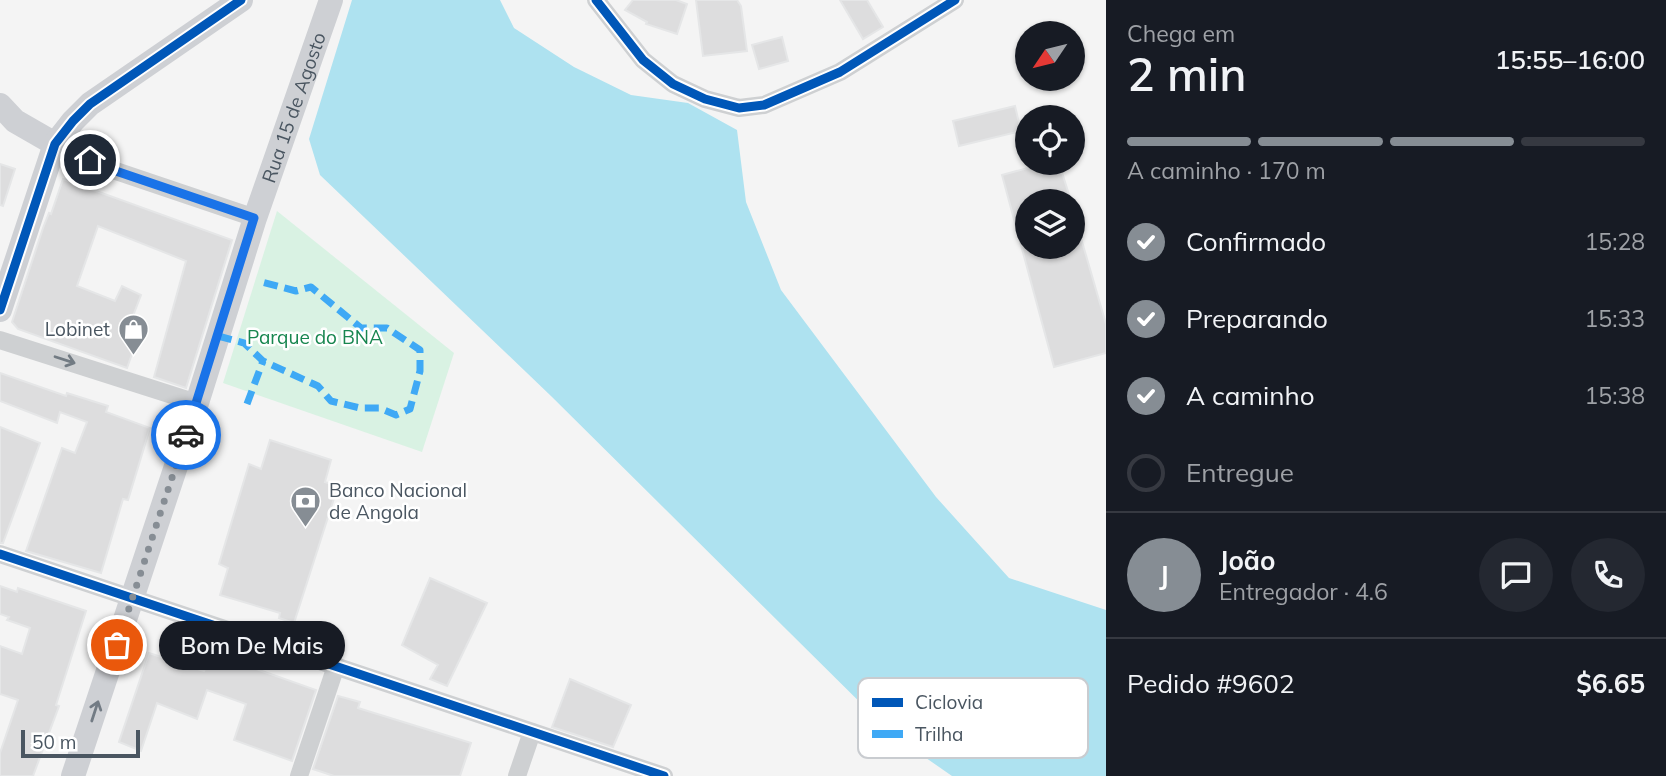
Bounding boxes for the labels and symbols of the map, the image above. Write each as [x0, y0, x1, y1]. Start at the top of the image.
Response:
north arrow [1015, 21, 1085, 91]
street label: Rua 15 de Agosto [256, 29, 331, 186]
pin [60, 130, 120, 190]
shop icon: Lobinet [116, 312, 150, 356]
place label: Lobinet [45, 317, 110, 341]
park label: Parque do BNA [247, 325, 383, 349]
one-way arrow [54, 355, 76, 368]
courier [151, 400, 221, 470]
place label: Banco Nacional de Angola [329, 478, 467, 524]
bank icon: Banco Nacional de Angola [289, 484, 323, 528]
pin [87, 615, 147, 675]
callout: Bom De Mais [159, 620, 344, 670]
legend [858, 678, 1088, 758]
text: Ciclovia [915, 690, 983, 714]
one-way arrow [89, 701, 102, 723]
text: Trilha [915, 722, 964, 746]
scale bar [21, 727, 140, 759]

